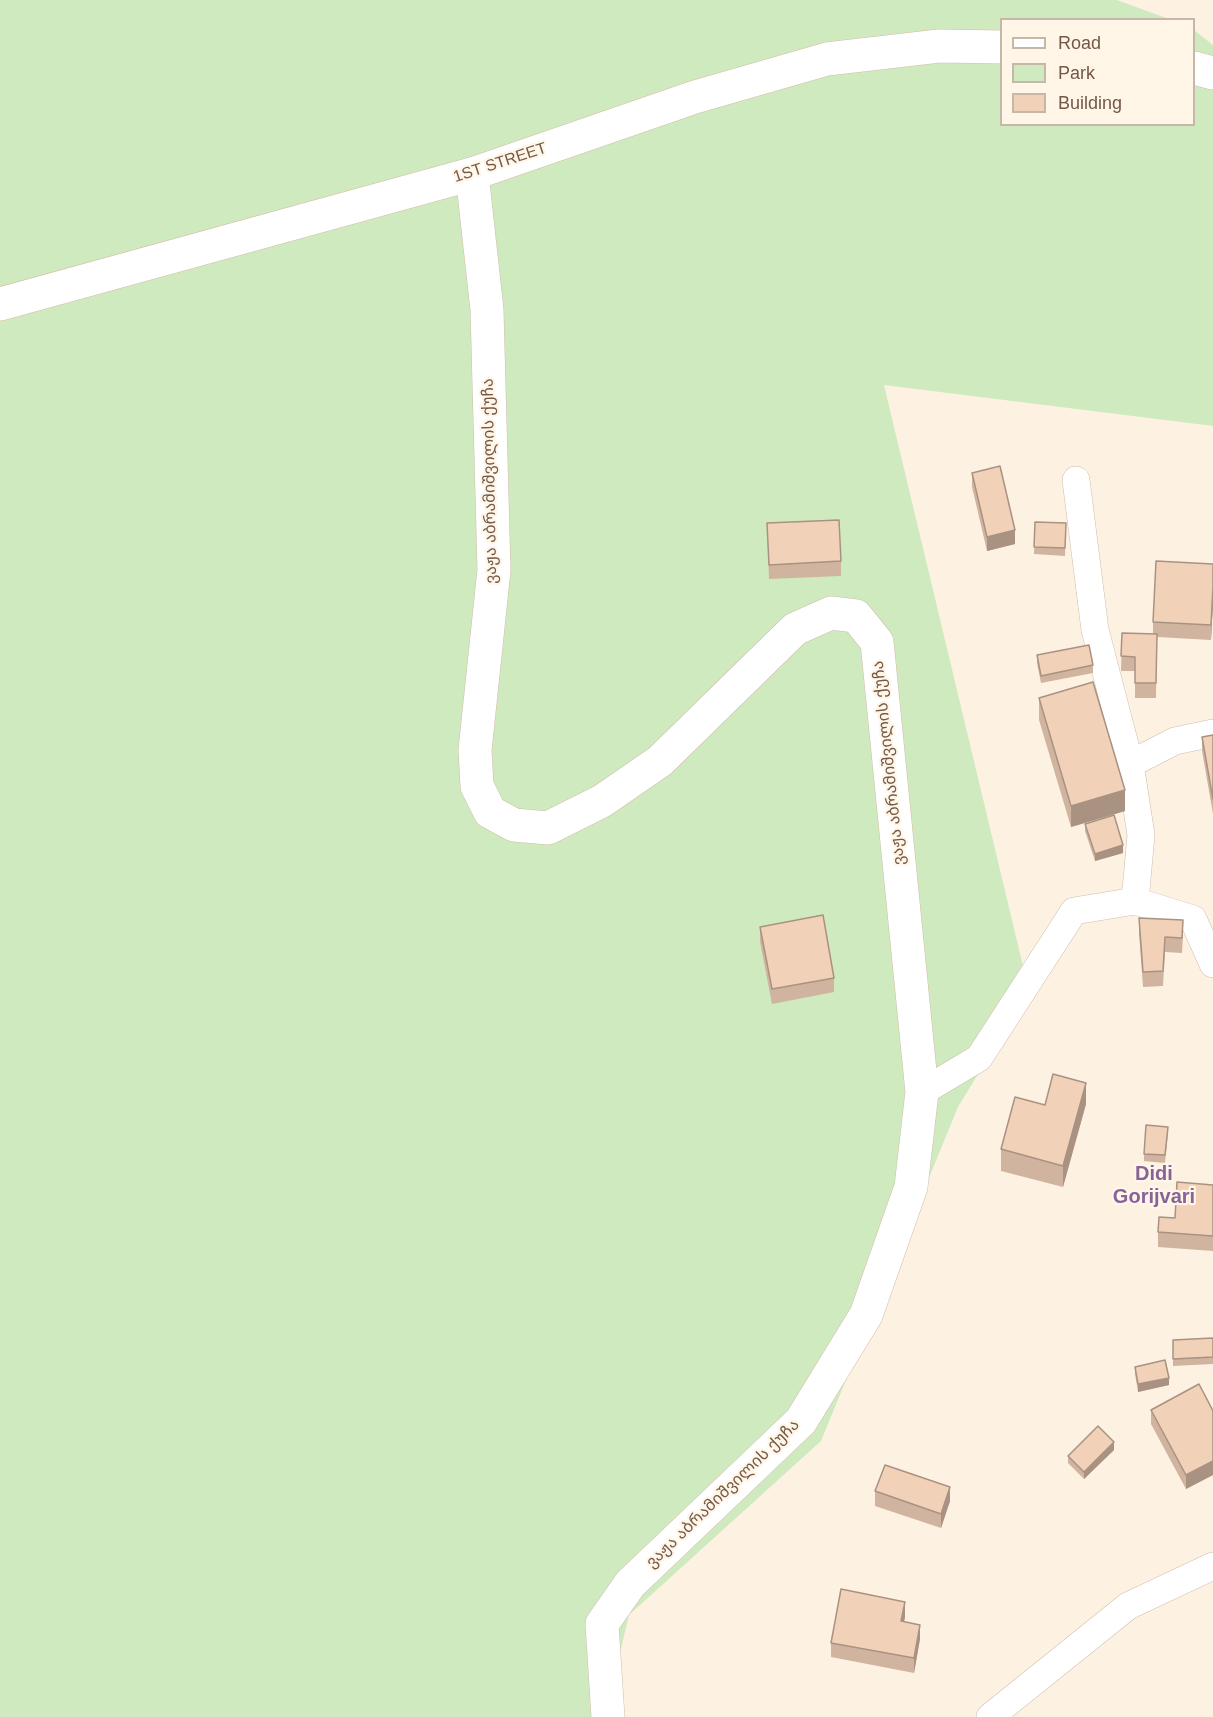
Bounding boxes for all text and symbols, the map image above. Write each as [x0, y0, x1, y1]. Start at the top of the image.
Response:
legend [1000, 18, 1195, 126]
text: Road [1058, 33, 1101, 53]
text: Park [1058, 63, 1095, 83]
text: Building [1058, 93, 1122, 113]
street label: 1ST STREET [451, 139, 549, 187]
street label: ვაჟა აბრამიშვილის ქუჩა [479, 378, 501, 584]
street label: ვაჟა აბრამიშვილის ქუჩა [869, 660, 909, 866]
district label: Didi Gorijvari [1113, 1162, 1195, 1209]
street label: ვაჟა აბრამიშვილის ქუჩა [642, 1416, 804, 1572]

